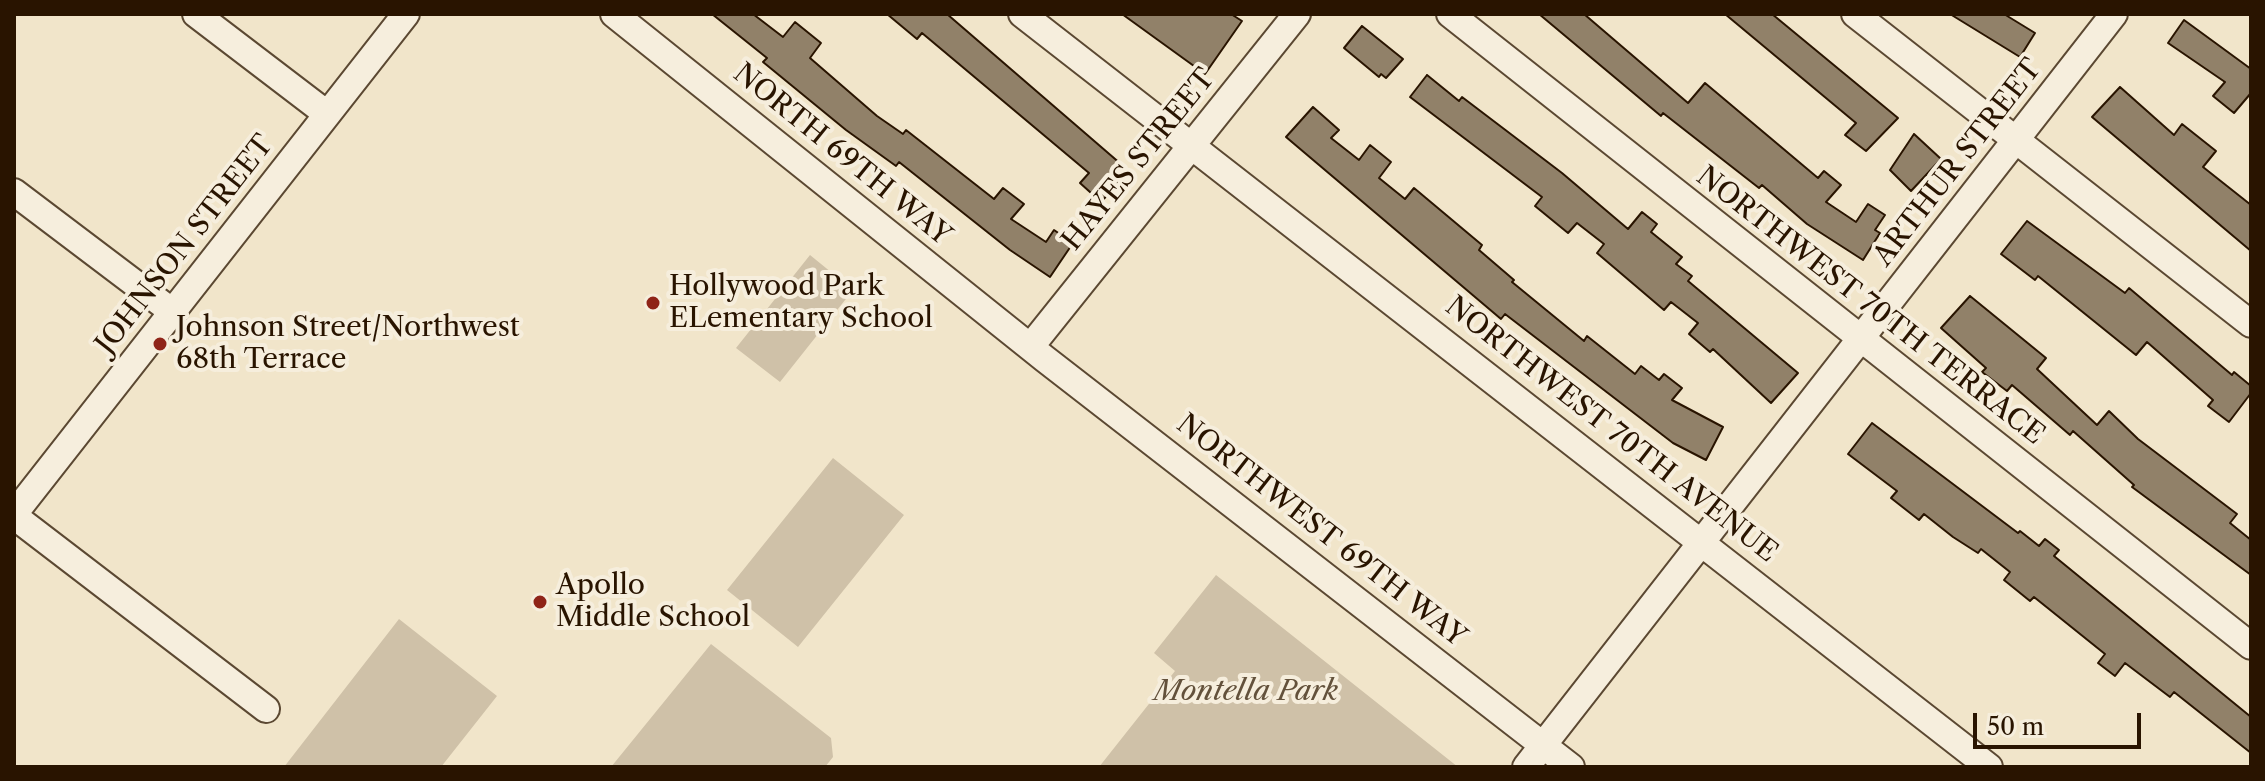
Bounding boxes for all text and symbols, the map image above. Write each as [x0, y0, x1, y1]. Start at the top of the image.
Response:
street label: ARTHUR STREET [1867, 53, 2049, 273]
street label: NORTH 69TH WAY [726, 57, 958, 253]
street label: HAYES STREET [1056, 62, 1222, 258]
street label: JOHNSON STREET [89, 129, 281, 361]
street label: NORTHWEST 70TH TERRACE [1690, 160, 2050, 452]
place label: Hollywood Park ELementary School [669, 270, 933, 336]
street label: NORTHWEST 70TH AVENUE [1438, 290, 1784, 570]
marker: Hollywood Park ELementary School [644, 294, 662, 312]
place label: Johnson Street/Northwest 68th Terrace [176, 311, 520, 377]
marker: Johnson Street/Northwest 68th Terrace [151, 335, 169, 353]
street label: NORTHWEST 69TH WAY [1170, 408, 1472, 654]
place label: Apollo Middle School [556, 569, 750, 635]
marker: Apollo Middle School [531, 593, 549, 611]
park label: Montella Park [1154, 675, 1338, 709]
scale bar [1977, 697, 2145, 747]
text: 50 m [1987, 712, 2044, 741]

